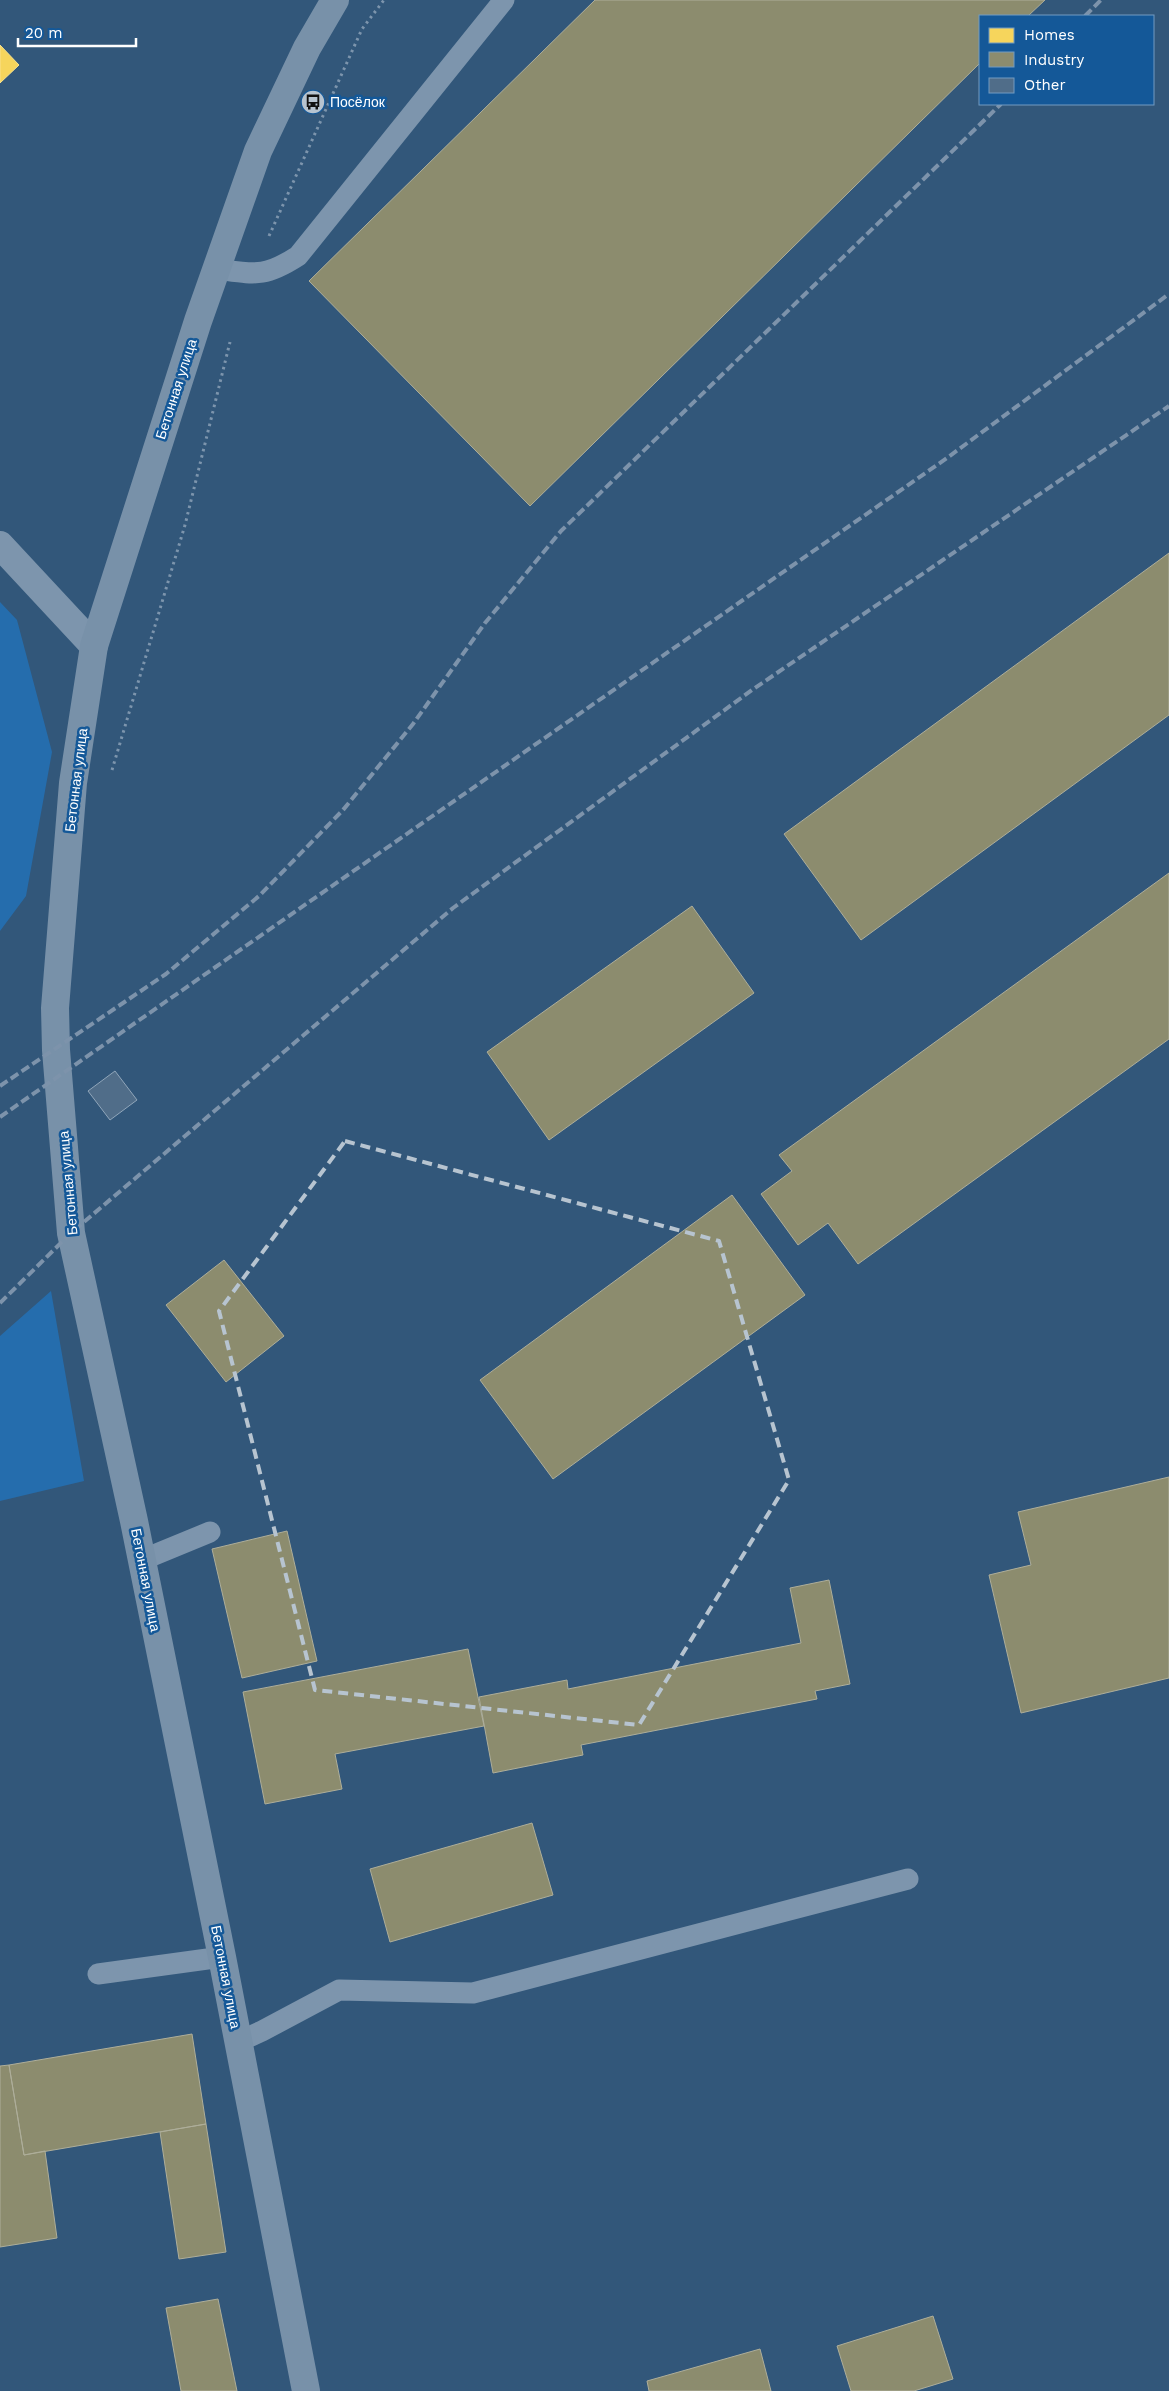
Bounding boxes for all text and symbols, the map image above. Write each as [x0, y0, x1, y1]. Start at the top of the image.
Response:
scale bar [18, 15, 135, 47]
legend [979, 15, 1154, 105]
text: 20 m [25, 24, 63, 42]
text: Homes [1024, 26, 1075, 44]
text: Industry [1024, 51, 1085, 69]
text: Other [1024, 76, 1066, 94]
bus stop icon: Посёлок [300, 89, 326, 115]
place label: Посёлок [330, 94, 386, 110]
street label: Бетонная улица [152, 337, 200, 441]
street label: Бетонная улица [62, 727, 90, 833]
street label: Бетонная улица [55, 1130, 81, 1236]
street label: Бетонная улица [128, 1527, 164, 1633]
street label: Бетонная улица [208, 1924, 244, 2030]

